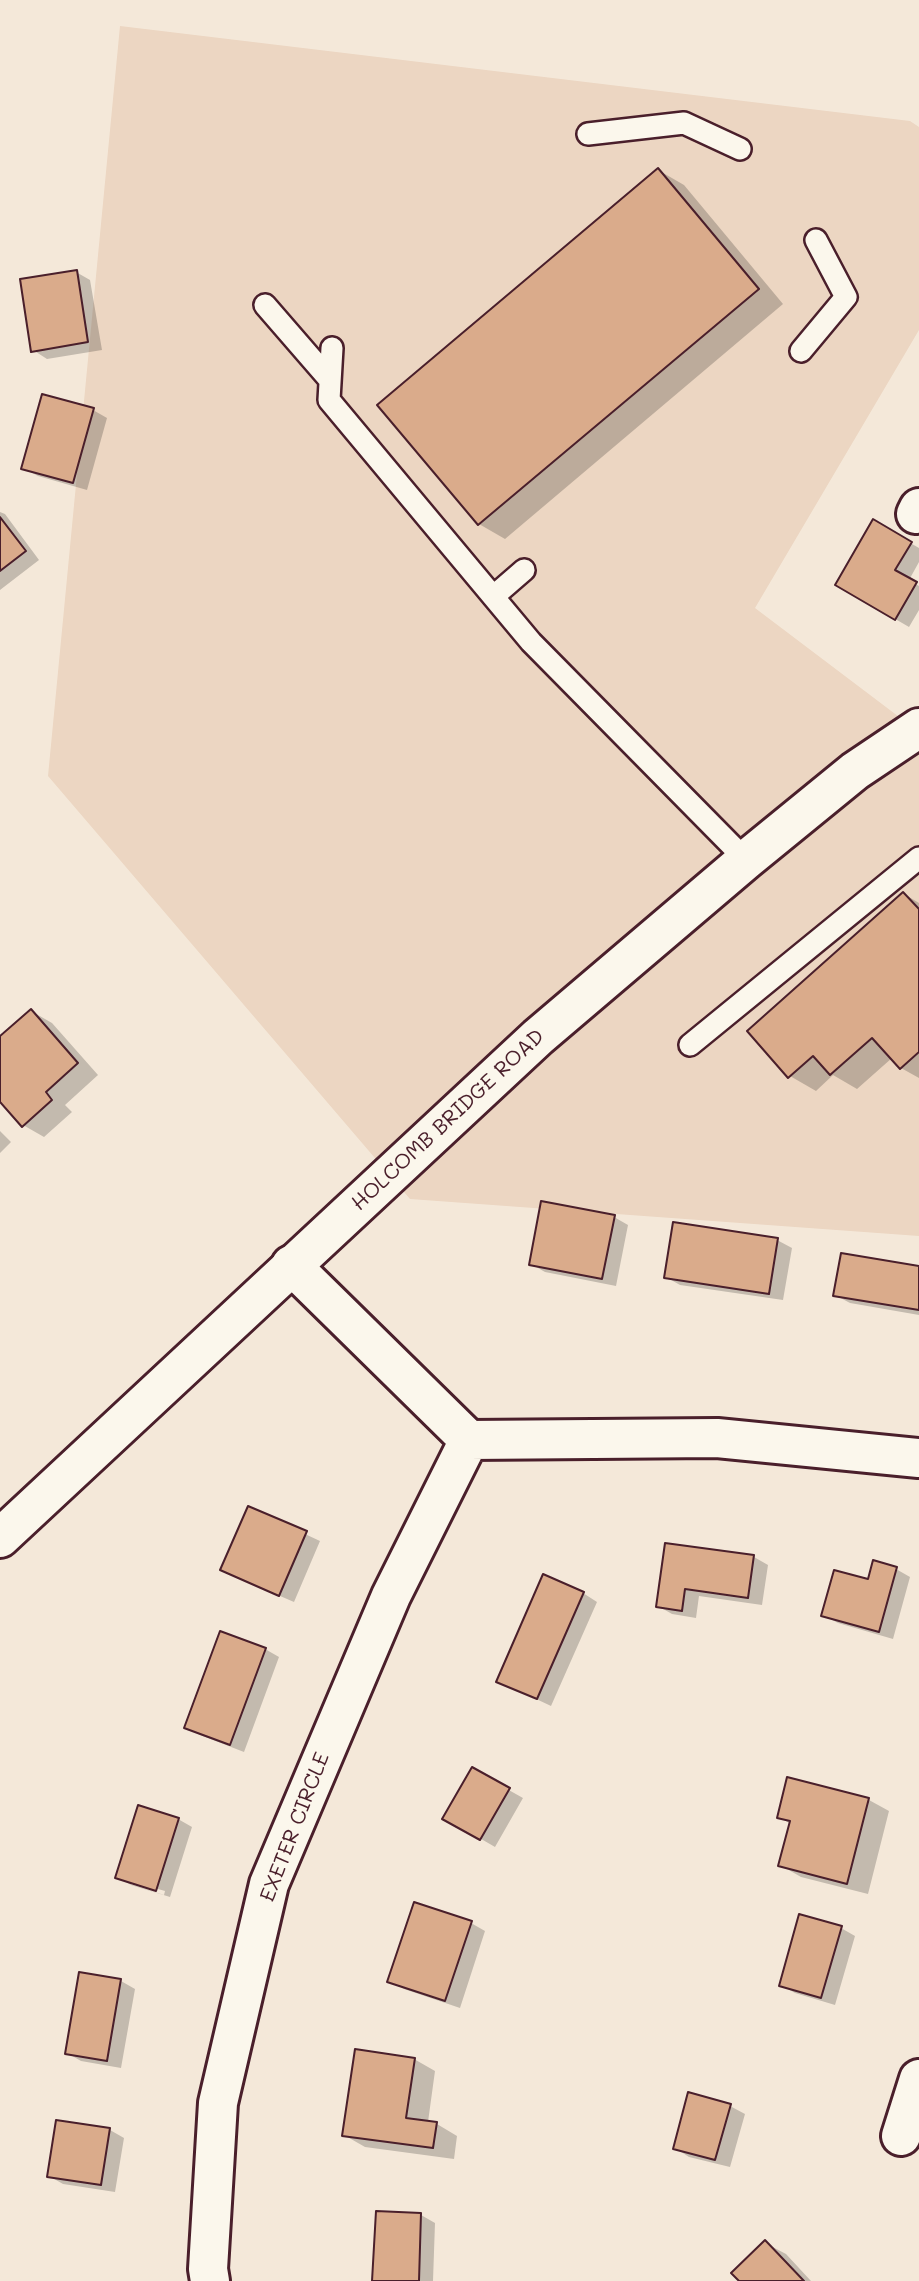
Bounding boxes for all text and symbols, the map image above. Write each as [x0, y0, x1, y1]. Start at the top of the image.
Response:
street label: HOLCOMB BRIDGE ROAD [346, 1024, 550, 1216]
street label: EXETER CIRCLE [255, 1749, 335, 1905]

